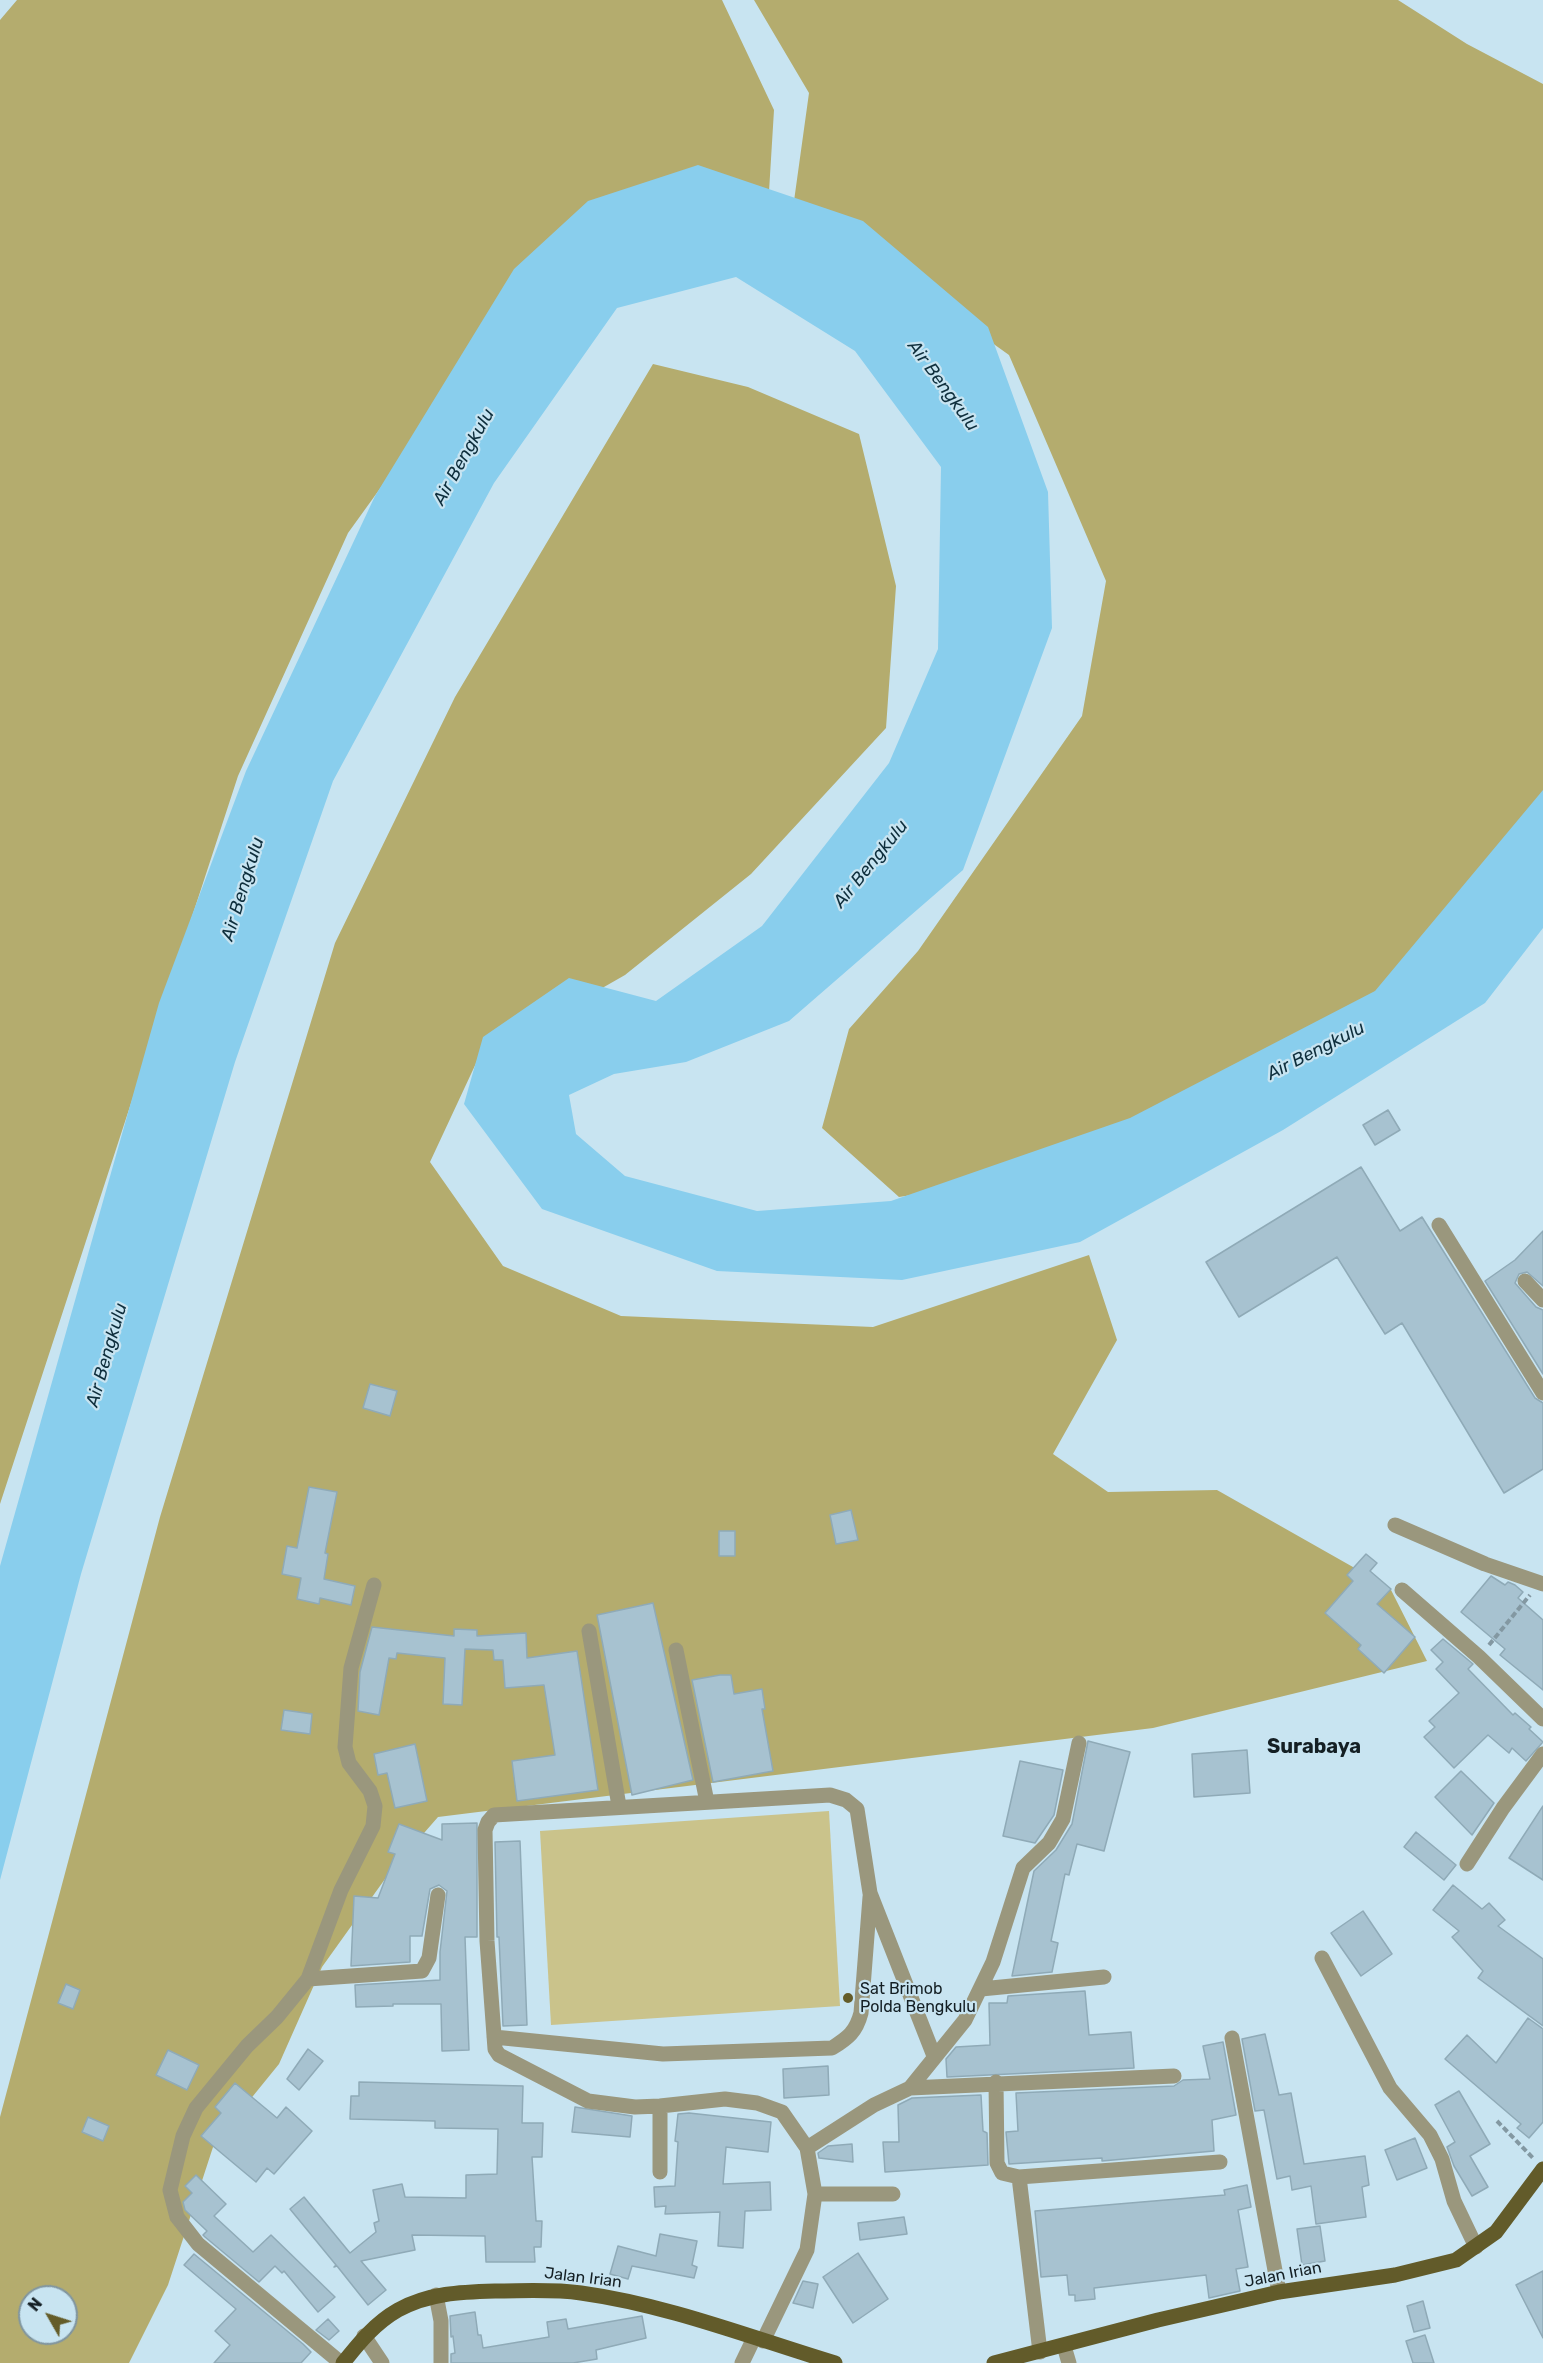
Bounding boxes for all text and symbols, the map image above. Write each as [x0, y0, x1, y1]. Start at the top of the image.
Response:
water label: Air Bengkulu [903, 336, 983, 436]
water label: Air Bengkulu [429, 405, 499, 509]
water label: Air Bengkulu [829, 816, 913, 912]
water label: Air Bengkulu [217, 835, 269, 943]
water label: Air Bengkulu [1263, 1017, 1369, 1085]
water label: Air Bengkulu [82, 1301, 132, 1409]
district label: Surabaya [1267, 1735, 1361, 1759]
place label: Sat Brimob Polda Bengkulu [860, 1979, 976, 2017]
marker: Sat Brimob Polda Bengkulu [841, 1991, 855, 2005]
street label: Jalan Irian [1243, 2258, 1323, 2292]
street label: Jalan Irian [543, 2264, 623, 2292]
north arrow [18, 2285, 78, 2345]
text: N [24, 2294, 46, 2315]

